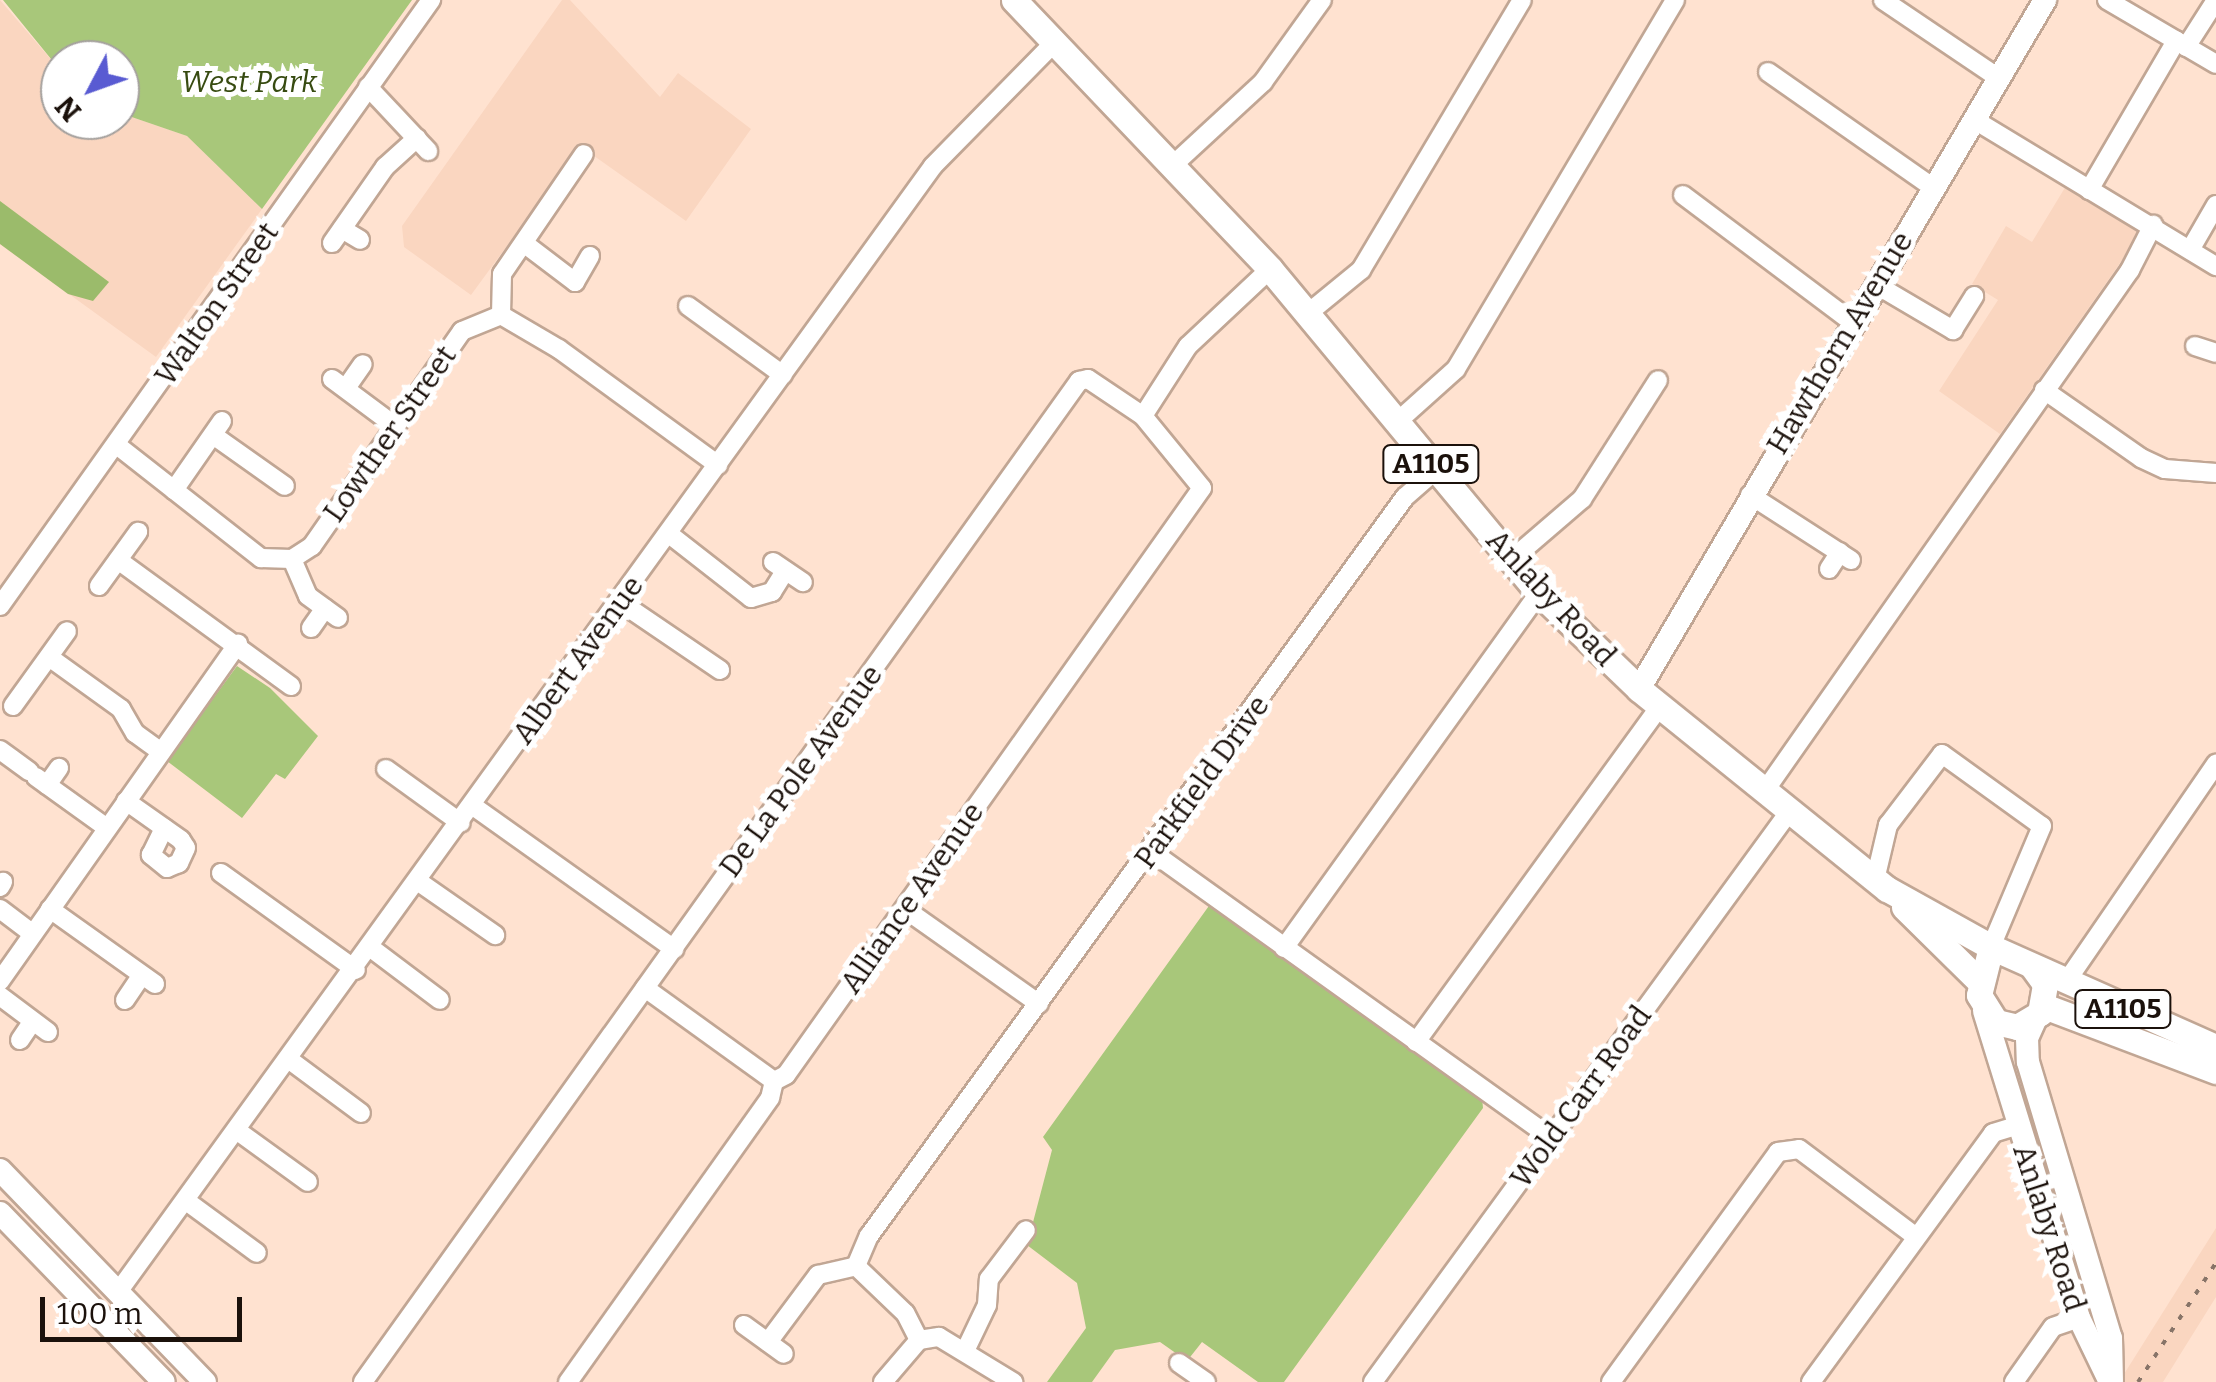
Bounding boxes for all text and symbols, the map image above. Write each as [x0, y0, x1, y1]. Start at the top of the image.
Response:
north arrow [40, 40, 140, 140]
park label: West Park [181, 64, 317, 100]
text: N [49, 90, 88, 128]
street label: Walton Street [148, 216, 286, 392]
street label: Hawthorn Avenue [1759, 225, 1921, 461]
street label: Lowther Street [316, 339, 464, 529]
road number: A1105 [1381, 441, 1481, 487]
street label: Anlaby Road [1479, 522, 1623, 674]
street label: Albert Avenue [505, 569, 651, 751]
street label: De La Pole Avenue [712, 658, 890, 884]
street label: Parkfield Drive [1127, 688, 1277, 876]
street label: Alliance Avenue [833, 796, 991, 1000]
road number: A1105 [2073, 986, 2173, 1032]
street label: Wold Carr Road [1503, 999, 1659, 1195]
street label: Anlaby Road [2005, 1140, 2093, 1316]
scale bar [45, 1277, 248, 1339]
text: 100 m [57, 1296, 142, 1332]

